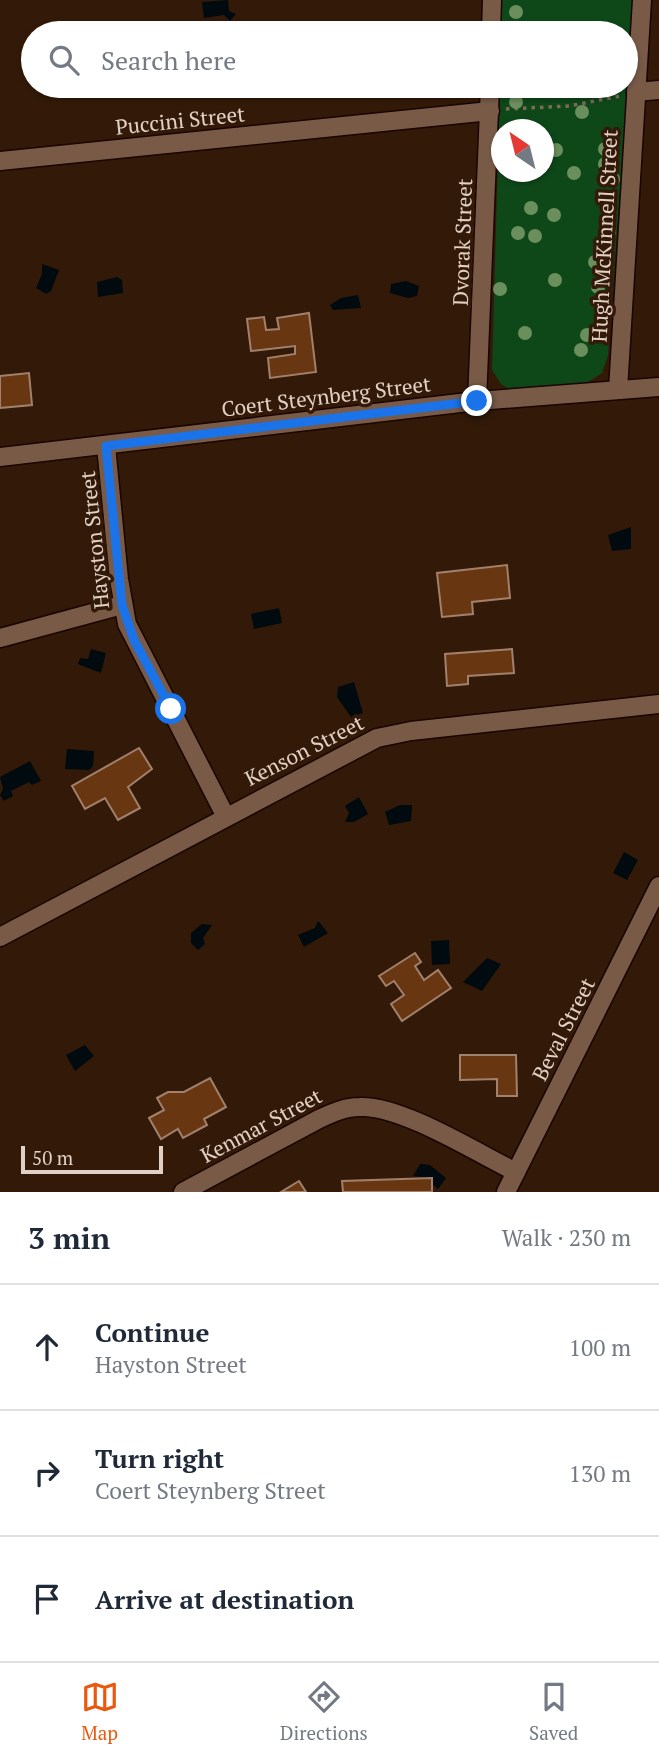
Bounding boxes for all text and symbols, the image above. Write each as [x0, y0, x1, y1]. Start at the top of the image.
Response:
search box [21, 21, 638, 98]
icon: search [45, 41, 83, 79]
text: Search here [101, 43, 236, 77]
street label: Puccini Street [114, 99, 246, 141]
north arrow [491, 119, 554, 182]
street label: Hugh McKinnell Street [584, 129, 624, 343]
street label: Dvorak Street [446, 178, 478, 306]
street label: Coert Steynberg Street [220, 369, 432, 423]
route end [461, 385, 492, 416]
street label: Hayston Street [73, 469, 115, 610]
route start [155, 693, 186, 724]
street label: Kenson Street [240, 708, 368, 792]
street label: Beval Street [525, 973, 601, 1085]
street label: Kenmar Street [195, 1081, 327, 1169]
scale bar [21, 1143, 163, 1175]
text: 50 m [32, 1145, 73, 1170]
text: 3 min [28, 1218, 110, 1258]
text: Walk · 230 m [502, 1222, 631, 1253]
text: Continue [95, 1315, 209, 1349]
icon: ahead [28, 1328, 66, 1366]
text: 100 m [569, 1332, 631, 1363]
text: Hayston Street [95, 1349, 247, 1380]
text: Turn right [95, 1441, 224, 1475]
icon: right [28, 1454, 66, 1492]
text: 130 m [569, 1458, 631, 1489]
text: Coert Steynberg Street [95, 1475, 326, 1506]
icon: arrive [28, 1580, 66, 1618]
text: Arrive at destination [95, 1582, 354, 1616]
tab: Map [81, 1678, 119, 1745]
tab: Directions [280, 1678, 368, 1745]
tab: Saved [529, 1678, 578, 1745]

